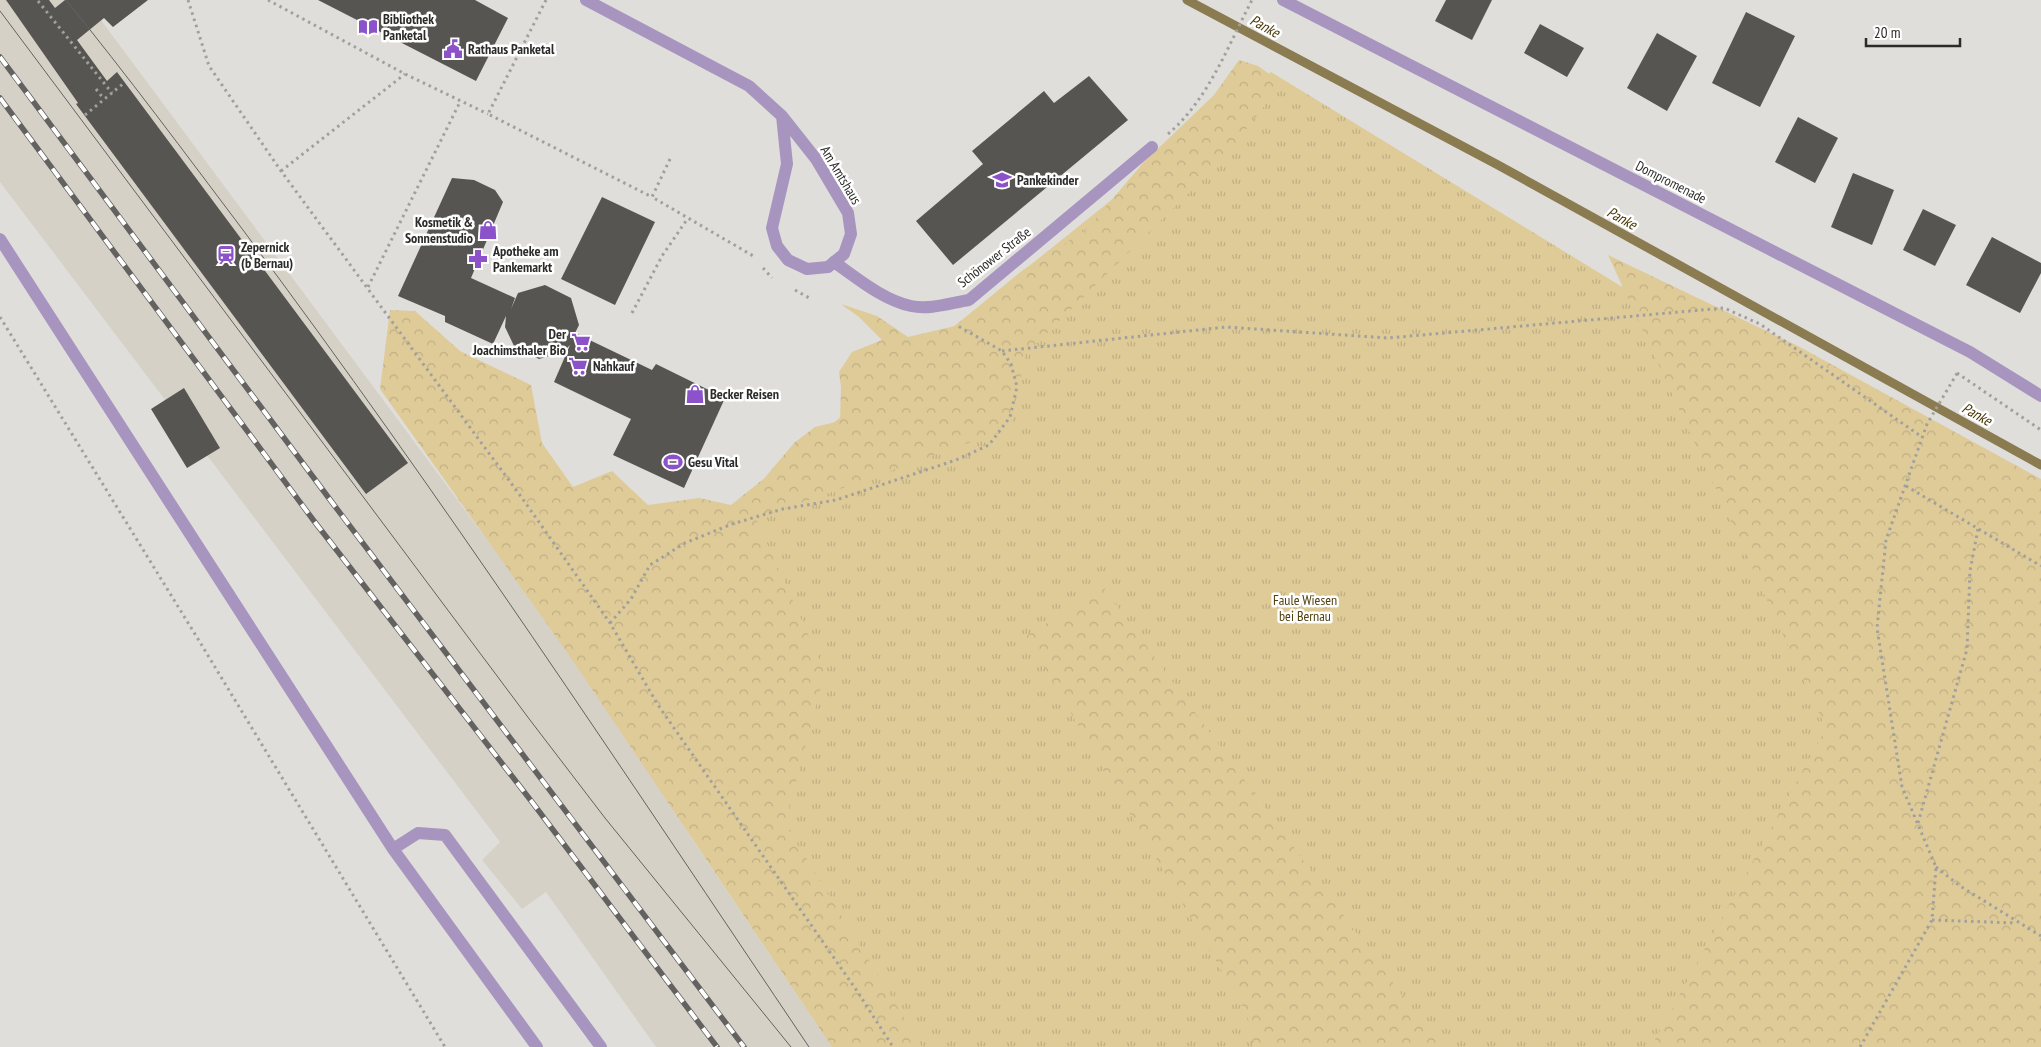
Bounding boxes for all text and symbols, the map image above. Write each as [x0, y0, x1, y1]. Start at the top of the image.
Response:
place label: Bibliothek Panketal [383, 10, 434, 44]
water label: Panke [1247, 10, 1284, 42]
scale bar [1866, 15, 1960, 47]
library icon: Bibliothek Panketal [357, 16, 379, 38]
text: 20 m [1874, 23, 1900, 42]
public building icon: Rathaus Panketal [442, 38, 464, 60]
place label: Rathaus Panketal [468, 40, 555, 58]
street label: Am Amtshaus [816, 142, 866, 208]
street label: Dompromenade [1633, 157, 1710, 208]
school or university icon: Pankekinder [991, 169, 1013, 191]
place label: Pankekinder [1017, 171, 1079, 189]
water label: Panke [1604, 202, 1641, 234]
place label: Kosmetik & Sonnenstudio [405, 213, 473, 247]
shop icon: Kosmetik & Sonnenstudio [477, 219, 499, 241]
street label: Schönower Straße [954, 223, 1034, 291]
place label: Zepernick (b Bernau) [241, 238, 293, 272]
place label: Apotheke am Pankemarkt [492, 242, 558, 276]
station icon: Zepernick (b Bernau) [215, 244, 237, 266]
pharmacy icon: Apotheke am Pankemarkt [467, 248, 489, 270]
place label: Der Joachimsthaler Bio [472, 325, 567, 359]
supermarket icon: Der Joachimsthaler Bio [570, 331, 592, 353]
supermarket icon: Nahkauf [567, 355, 589, 377]
place label: Nahkauf [593, 357, 635, 375]
shop icon: Becker Reisen [684, 383, 706, 405]
place label: Becker Reisen [710, 385, 779, 403]
water label: Panke [1959, 398, 1996, 430]
sports icon: Gesu Vital [662, 451, 684, 473]
place label: Gesu Vital [688, 453, 739, 471]
park label: Faule Wiesen bei Bernau [1273, 591, 1337, 625]

